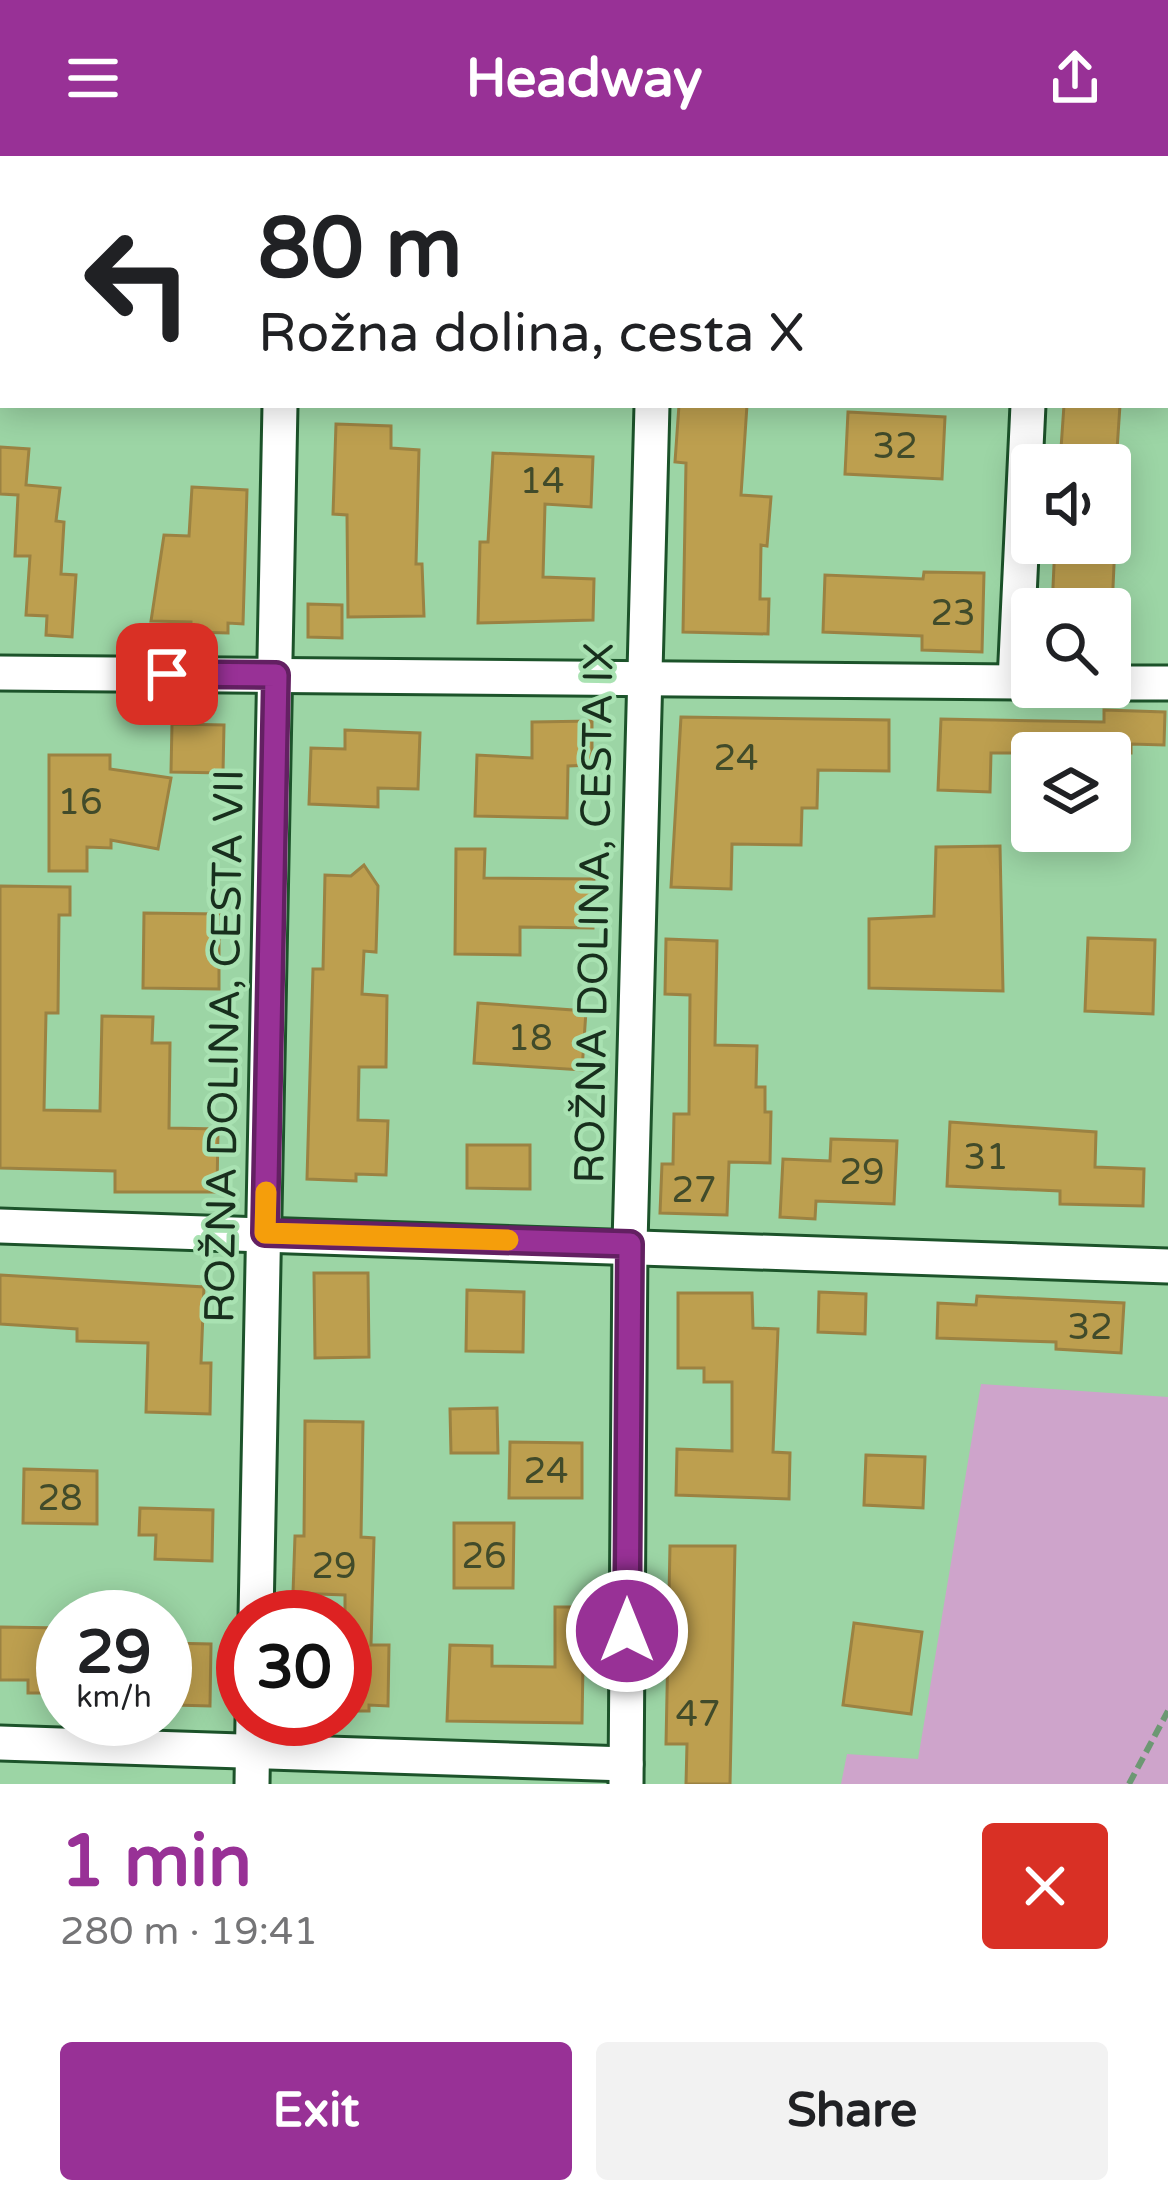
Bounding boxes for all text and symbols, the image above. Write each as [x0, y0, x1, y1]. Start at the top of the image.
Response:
icon: menu [60, 45, 126, 111]
icon: share [1042, 45, 1108, 111]
text: Headway [466, 46, 702, 111]
text: 80 m [258, 199, 462, 300]
icon: left [60, 204, 216, 360]
text: Rožna dolina, cesta X [258, 301, 805, 366]
house number: 32 [872, 425, 918, 468]
map controls [1011, 444, 1131, 852]
button: sound [1011, 444, 1131, 564]
house number: 14 [519, 460, 565, 503]
button: search [1011, 588, 1131, 708]
house number: 23 [930, 592, 976, 635]
pin [116, 623, 218, 725]
icon: arrive [134, 641, 200, 707]
street label: ROŽNA DOLINA, CESTA IX [564, 642, 625, 1184]
button: layers [1011, 732, 1131, 852]
house number: 24 [713, 737, 759, 780]
street label: ROŽNA DOLINA, CESTA VII [194, 769, 255, 1323]
house number: 16 [57, 781, 103, 824]
house number: 18 [507, 1017, 553, 1060]
house number: 31 [963, 1136, 1009, 1179]
house number: 29 [839, 1151, 885, 1194]
house number: 27 [671, 1169, 717, 1212]
house number: 32 [1067, 1306, 1113, 1349]
house number: 24 [523, 1450, 569, 1493]
house number: 28 [37, 1477, 83, 1520]
house number: 26 [461, 1535, 507, 1578]
house number: 29 [311, 1545, 357, 1588]
position arrow [564, 1568, 690, 1694]
speed limit sign: 30 [216, 1590, 372, 1746]
text: 29 [76, 1617, 152, 1689]
text: km/h [76, 1679, 152, 1716]
house number: 47 [675, 1693, 721, 1736]
text: 1 min [60, 1819, 252, 1906]
button: close [982, 1823, 1108, 1949]
text: 280 m · 19:41 [60, 1908, 318, 1955]
button: Exit [60, 2042, 572, 2180]
button: Share [596, 2042, 1108, 2180]

